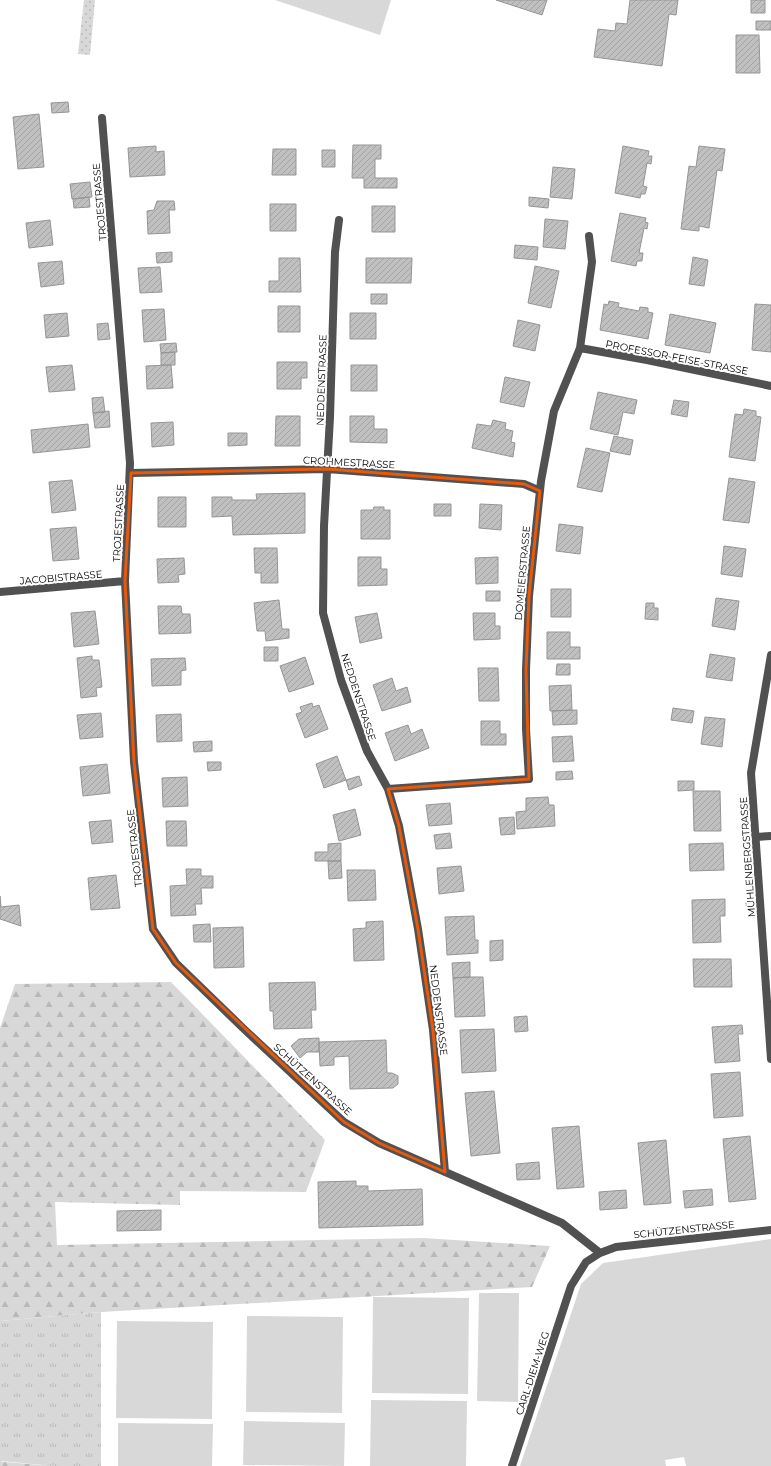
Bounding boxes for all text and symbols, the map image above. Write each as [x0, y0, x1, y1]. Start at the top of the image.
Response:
street label: TROJESTRASSE [90, 162, 109, 241]
street label: NEDDENSTRASSE [313, 334, 330, 426]
street label: PROFESSOR-FEISE-STRASSE [605, 337, 750, 378]
street label: CROHMESTRASSE [303, 454, 396, 471]
street label: TROJESTRASSE [110, 483, 127, 562]
street label: DOMEIERSTRASSE [512, 525, 533, 621]
street label: JACOBISTRASSE [18, 567, 103, 588]
street label: NEDDENSTRASSE [338, 652, 379, 743]
street label: MÜHLENBERGSTRASSE [737, 796, 758, 918]
street label: TROJESTRASSE [124, 808, 145, 887]
street label: NEDDENSTRASSE [426, 964, 451, 1056]
street label: SCHÜTZENSTRASSE [271, 1041, 355, 1118]
street label: SCHÜTZENSTRASSE [633, 1218, 735, 1241]
street label: CARL-DIEM-WEG [513, 1330, 552, 1417]

